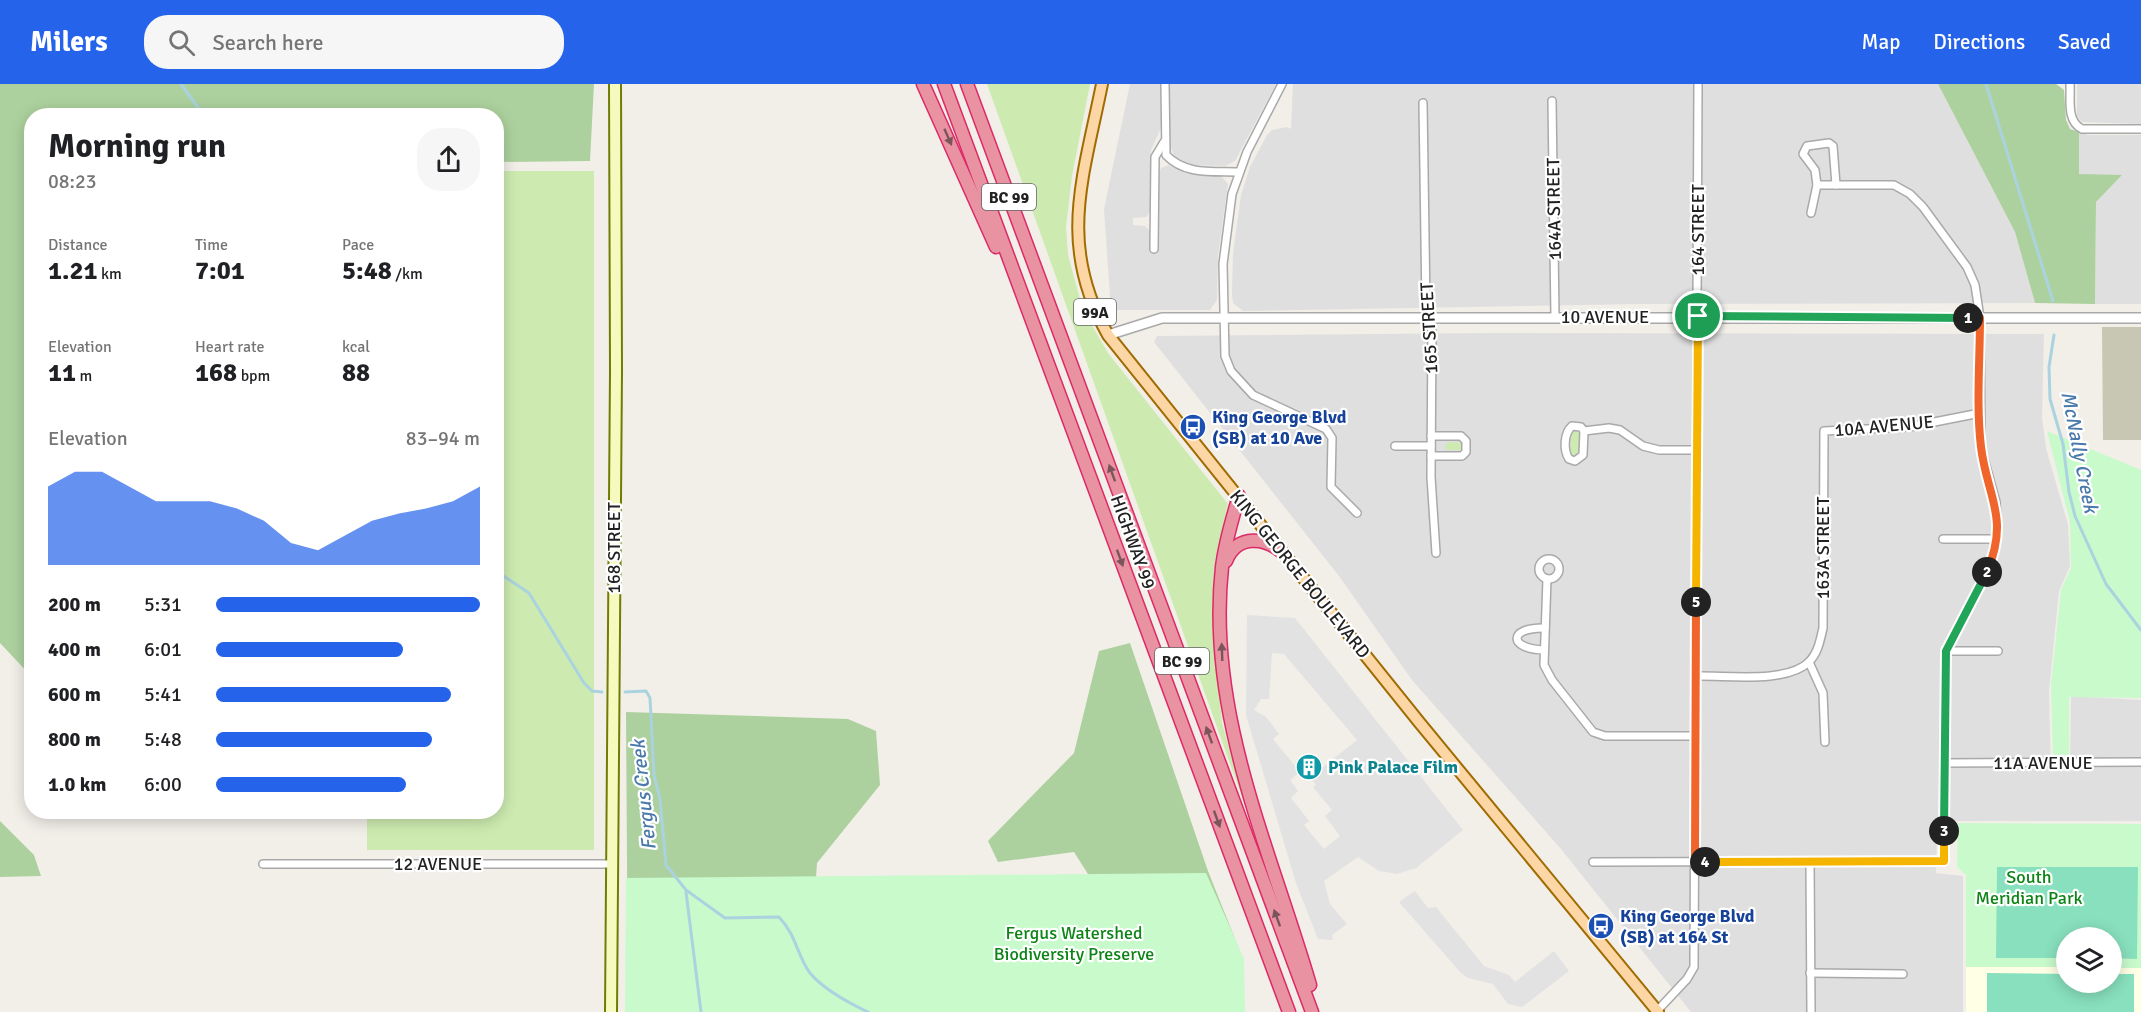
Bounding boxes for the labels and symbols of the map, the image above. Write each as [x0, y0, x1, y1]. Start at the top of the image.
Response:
one-way arrow [943, 128, 953, 146]
street label: 164A STREET [1542, 157, 1566, 260]
road number: BC 99 [982, 184, 1036, 210]
street label: 164 STREET [1687, 184, 1709, 276]
street label: 165 STREET [1416, 282, 1442, 374]
pin [1672, 290, 1723, 341]
road number: 99A [1074, 299, 1116, 325]
pin: 1 [1953, 303, 1983, 333]
street label: 10 AVENUE [1561, 306, 1649, 328]
water label: McNally Creek [2055, 389, 2104, 517]
place label: King George Blvd (SB) at 10 Ave [1212, 406, 1347, 449]
street label: 10A AVENUE [1833, 411, 1935, 441]
bus stop icon: King George Blvd (SB) at 10 Ave [1178, 412, 1208, 442]
one-way arrow [1106, 464, 1116, 482]
street label: KING GEORGE BOULEVARD [1225, 485, 1375, 663]
street label: HIGHWAY 99 [1106, 492, 1160, 592]
street label: 163A STREET [1812, 497, 1834, 599]
street label: 168 STREET [603, 502, 625, 594]
one-way arrow [1115, 549, 1125, 567]
pin: 2 [1972, 557, 2002, 587]
pin: 5 [1681, 587, 1711, 617]
one-way arrow [1218, 643, 1227, 662]
road number: BC 99 [1155, 648, 1209, 674]
one-way arrow [1204, 726, 1213, 744]
water label: Fergus Creek [625, 737, 662, 851]
building icon: Pink Palace Film [1294, 752, 1324, 782]
street label: 11A AVENUE [1993, 752, 2093, 774]
place label: Pink Palace Film [1328, 756, 1458, 778]
one-way arrow [1213, 810, 1223, 828]
pin: 3 [1929, 816, 1959, 846]
pin: 4 [1690, 847, 1720, 877]
street label: 12 AVENUE [394, 853, 482, 875]
park label: South Meridian Park [1975, 866, 2083, 909]
place label: King George Blvd (SB) at 164 St [1620, 905, 1755, 948]
one-way arrow [1272, 909, 1281, 927]
bus stop icon: King George Blvd (SB) at 164 St [1586, 911, 1616, 941]
park label: Fergus Watershed Biodiversity Preserve [994, 922, 1154, 965]

